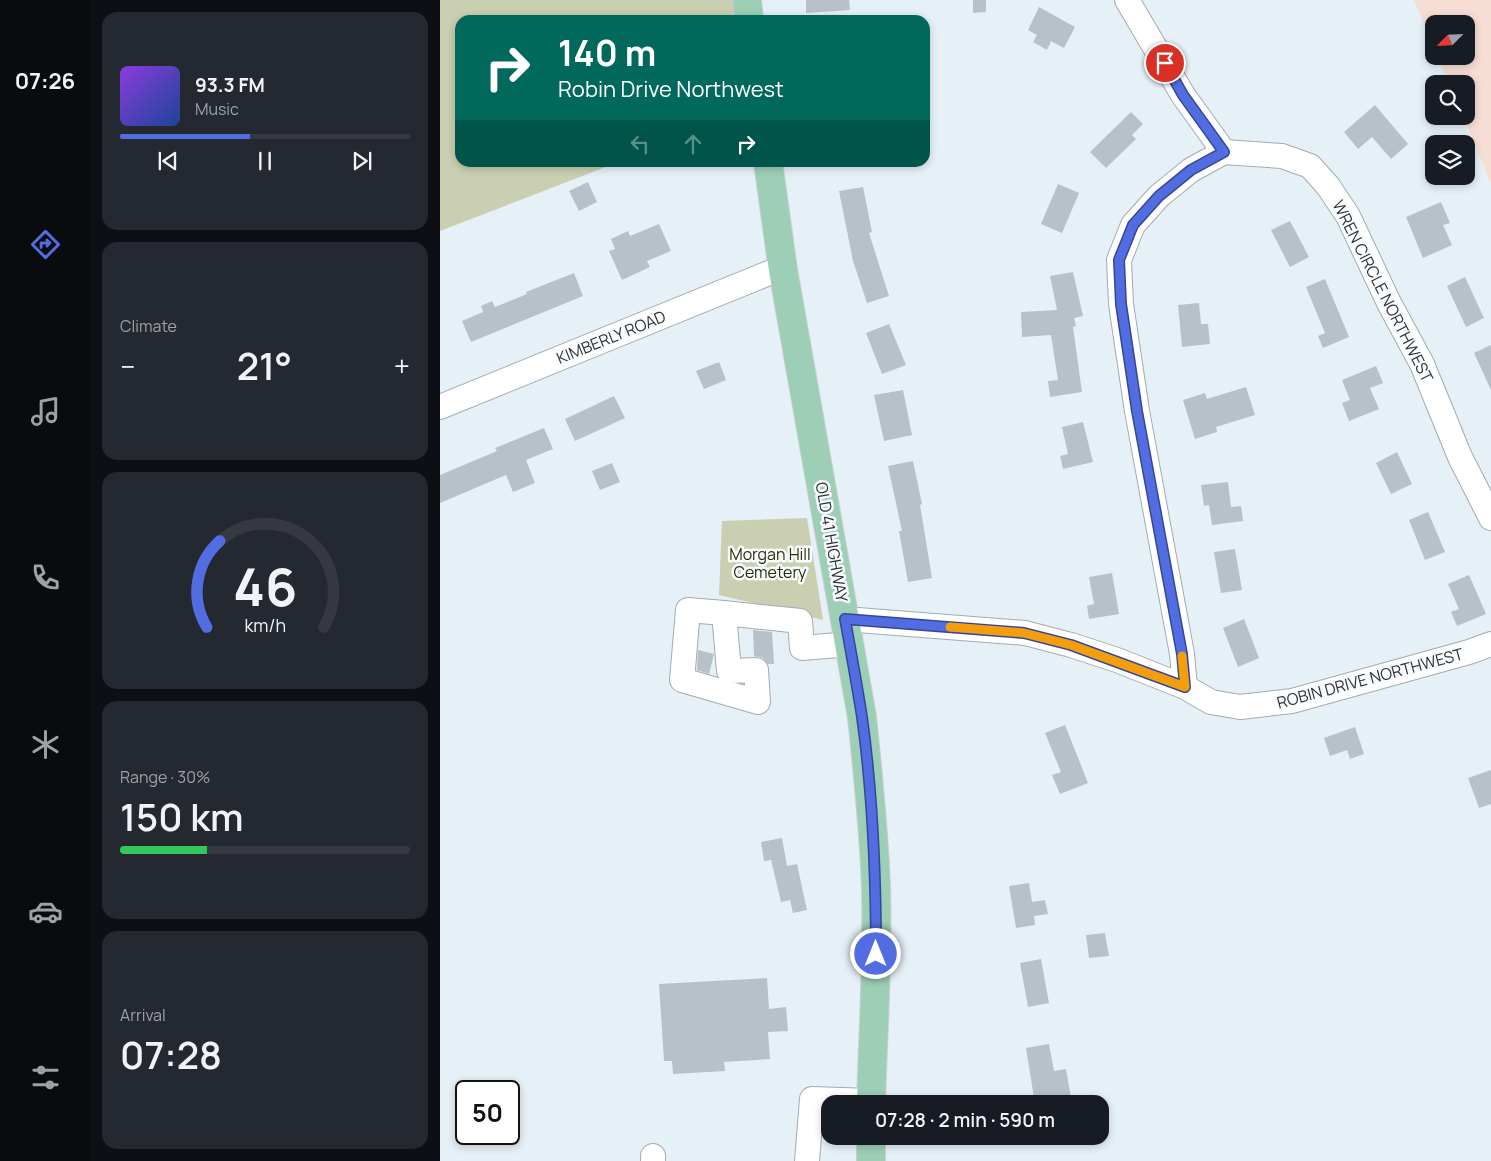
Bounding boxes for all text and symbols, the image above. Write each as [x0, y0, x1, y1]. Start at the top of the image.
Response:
north arrow [1425, 15, 1475, 65]
map controls [1425, 15, 1475, 185]
text: 140 m [558, 29, 656, 77]
icon: right [475, 35, 540, 100]
pin [1144, 42, 1186, 84]
icon: arrive [1151, 49, 1179, 77]
text: 07:26 [15, 66, 75, 96]
text: 93.3 FM [195, 72, 265, 98]
text: Robin Drive Northwest [558, 74, 784, 104]
button: search [1425, 75, 1475, 125]
text: Music [195, 98, 239, 120]
icon: left [626, 130, 654, 158]
icon: ahead [679, 130, 707, 158]
icon: right [732, 130, 760, 158]
button: layers [1425, 135, 1475, 185]
icon: previous [154, 147, 182, 175]
icon: pause [251, 147, 279, 175]
icon: next [348, 147, 376, 175]
street label: WREN CIRCLE NORTHWEST [1327, 196, 1439, 386]
icon: directions [28, 227, 63, 262]
street label: KIMBERLY ROAD [553, 305, 669, 369]
text: Climate [120, 315, 177, 337]
text: 21° [237, 339, 292, 391]
text: − [120, 347, 135, 385]
text: + [394, 347, 410, 385]
icon: music [28, 394, 63, 429]
street label: OLD 41 HIGHWAY [811, 480, 853, 604]
park label: Morgan Hill Cemetery [729, 543, 811, 583]
text: 46 [233, 551, 297, 622]
icon: phone [28, 560, 63, 595]
text: km/h [244, 613, 286, 637]
street label: ROBIN DRIVE NORTHWEST [1274, 642, 1466, 713]
icon: climate [28, 727, 63, 762]
text: Range · 30% [120, 766, 210, 788]
text: 150 km [120, 790, 244, 842]
icon: car [28, 894, 63, 929]
position arrow [849, 927, 901, 979]
text: Arrival [120, 1004, 166, 1026]
text: 07:28 [120, 1028, 222, 1080]
icon: filters [28, 1060, 63, 1095]
speed limit sign: 50 [455, 1080, 520, 1145]
text: 07:28 · 2 min · 590 m [875, 1107, 1055, 1133]

